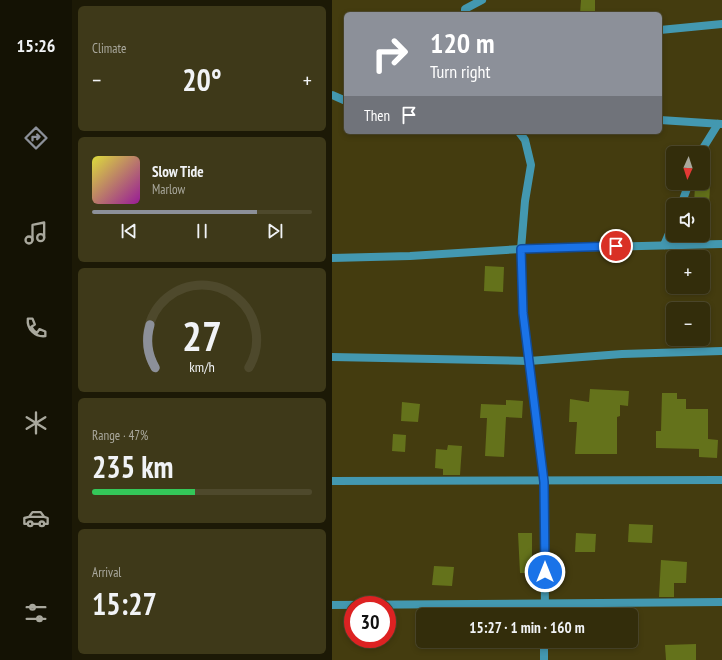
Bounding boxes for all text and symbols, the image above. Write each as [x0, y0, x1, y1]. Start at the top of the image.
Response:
text: 120 m [430, 24, 494, 61]
icon: right [364, 28, 416, 80]
text: 15:26 [17, 34, 55, 57]
text: Climate [92, 40, 126, 57]
text: 20° [182, 60, 222, 99]
text: Turn right [430, 60, 490, 83]
text: − [92, 66, 101, 94]
text: + [303, 66, 312, 94]
icon: arrive [398, 104, 420, 126]
text: Then [364, 106, 390, 125]
icon: directions [22, 124, 50, 152]
north arrow [666, 146, 710, 190]
map controls [666, 146, 710, 346]
text: Slow Tide [152, 162, 204, 181]
text: Marlow [152, 181, 185, 198]
button: sound [666, 198, 710, 242]
icon: music [22, 219, 50, 247]
icon: previous [118, 220, 140, 242]
icon: pause [191, 220, 213, 242]
icon: next [264, 220, 286, 242]
pin [599, 229, 633, 263]
icon: arrive [605, 235, 627, 257]
button: + [666, 250, 710, 294]
button: − [666, 302, 710, 346]
text: 27 [182, 309, 222, 362]
icon: phone [22, 314, 50, 342]
text: km/h [189, 357, 215, 376]
icon: climate [22, 409, 50, 437]
text: Range · 47% [92, 427, 148, 444]
text: 235 km [92, 447, 173, 486]
icon: car [22, 504, 50, 532]
position arrow [524, 551, 566, 593]
text: Arrival [92, 564, 121, 581]
text: 15:27 [92, 584, 157, 623]
speed limit sign: 30 [344, 596, 396, 648]
icon: filters [22, 599, 50, 627]
text: 15:27 · 1 min · 160 m [469, 618, 585, 637]

